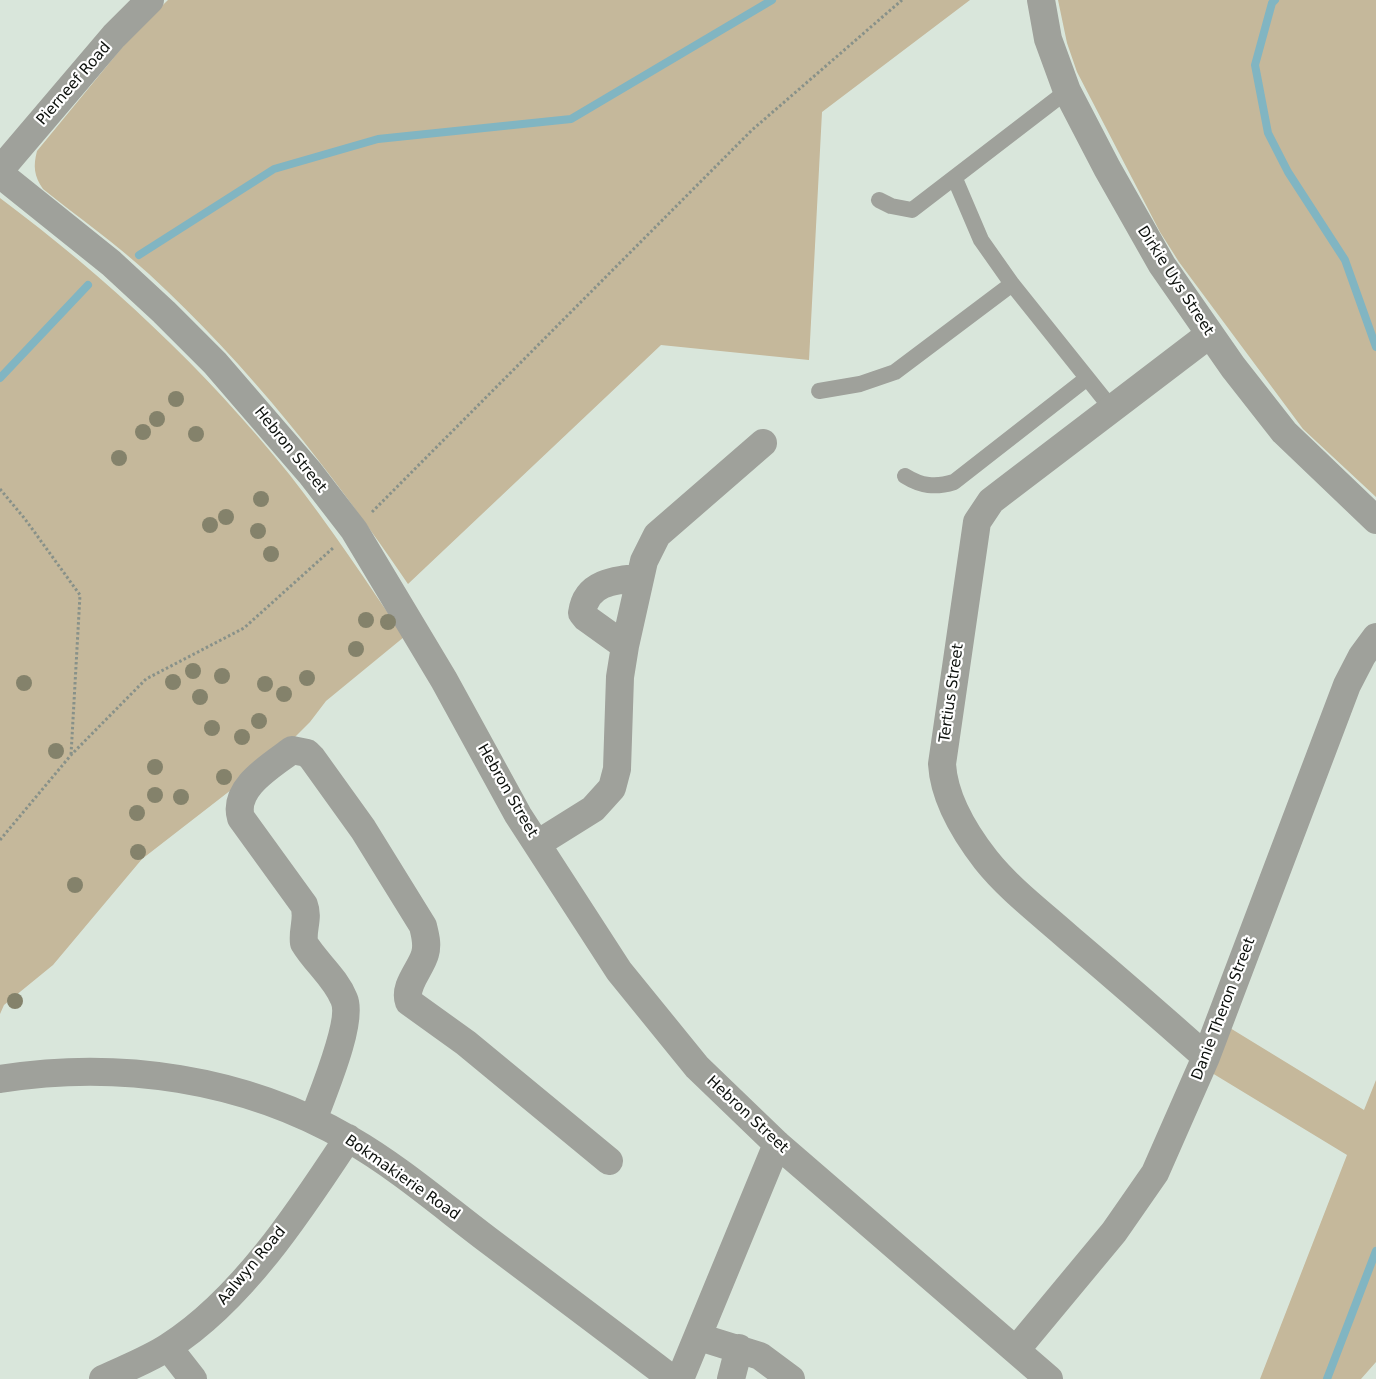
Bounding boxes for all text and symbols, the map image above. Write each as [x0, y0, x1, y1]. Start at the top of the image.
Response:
street label: Pierneef Road [33, 39, 115, 129]
street label: Dirkie Uys Street [1133, 223, 1217, 339]
street label: Hebron Street [250, 404, 330, 496]
street label: Tertius Street [936, 642, 968, 744]
street label: Hebron Street [473, 741, 541, 841]
street label: Danie Theron Street [1189, 935, 1259, 1083]
street label: Hebron Street [703, 1073, 791, 1157]
street label: Bokmakierie Road [341, 1132, 463, 1224]
street label: Aalwyn Road [214, 1223, 290, 1309]

